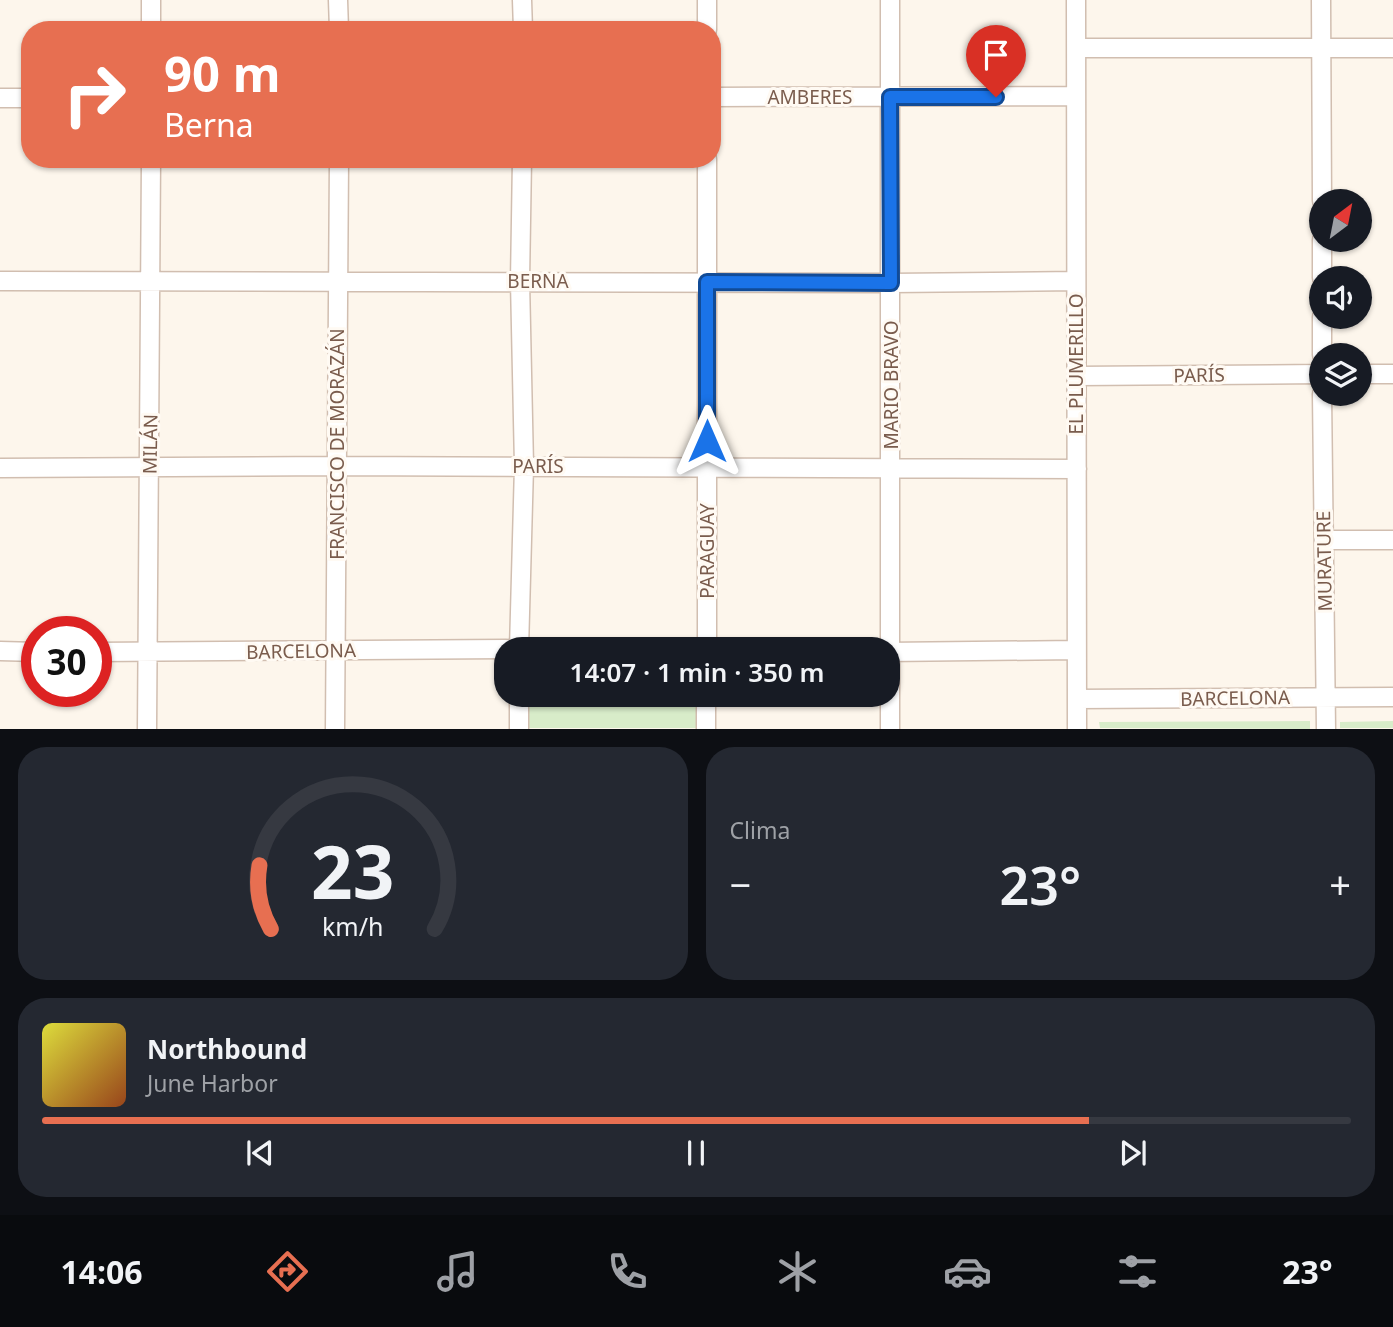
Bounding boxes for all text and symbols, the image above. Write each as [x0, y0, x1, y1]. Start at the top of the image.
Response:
pin [966, 25, 1026, 97]
icon: arrive [977, 36, 1015, 74]
text: 90 m [164, 40, 281, 106]
icon: right [49, 49, 140, 140]
street label: AMBERES [767, 84, 853, 110]
text: Berna [164, 103, 254, 146]
north arrow [1309, 189, 1372, 252]
map controls [1309, 189, 1372, 406]
button: sound [1309, 266, 1372, 329]
street label: BERNA [507, 268, 570, 294]
street label: EL PLUMERILLO [1063, 293, 1089, 435]
street label: MARIO BRAVO [878, 320, 904, 450]
street label: FRANCISCO DE MORAZÁN [324, 328, 350, 560]
button: layers [1309, 343, 1372, 406]
street label: PARÍS [1173, 362, 1225, 388]
position arrow [670, 404, 744, 478]
street label: MILÁN [136, 414, 164, 474]
street label: PARÍS [512, 453, 564, 479]
street label: PARAGUAY [694, 503, 720, 599]
street label: MURATURE [1310, 510, 1338, 612]
speed limit sign: 30 [21, 616, 112, 707]
street label: BARCELONA [246, 637, 357, 665]
text: 14:07 · 1 min · 350 m [570, 654, 824, 690]
street label: BARCELONA [1180, 684, 1291, 712]
text: Clima [730, 814, 790, 846]
text: 23 [311, 822, 394, 921]
text: 23° [999, 849, 1081, 920]
text: − [730, 858, 751, 910]
text: + [1329, 858, 1351, 910]
text: km/h [322, 909, 384, 943]
text: Northbound [147, 1031, 307, 1067]
text: June Harbor [147, 1067, 278, 1099]
icon: previous [241, 1134, 279, 1172]
icon: pause [677, 1134, 715, 1172]
icon: next [1114, 1134, 1152, 1172]
icon: directions [263, 1247, 312, 1296]
icon: music [433, 1247, 482, 1296]
icon: phone [603, 1247, 652, 1296]
icon: climate [773, 1247, 822, 1296]
icon: car [943, 1247, 992, 1296]
icon: filters [1113, 1247, 1162, 1296]
text: 14:06 [60, 1250, 143, 1293]
text: 23° [1282, 1250, 1333, 1293]

